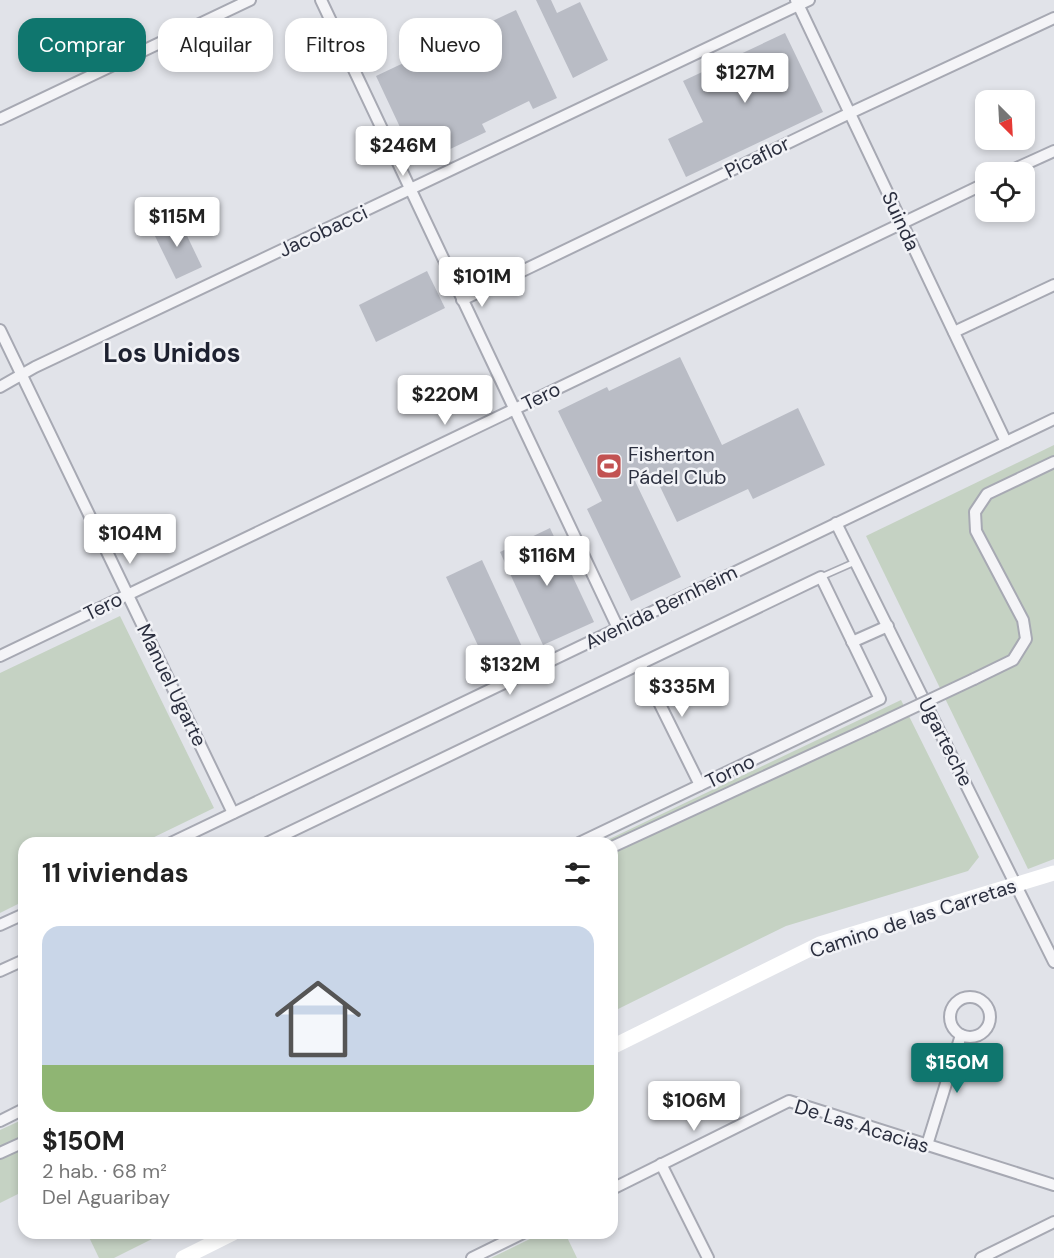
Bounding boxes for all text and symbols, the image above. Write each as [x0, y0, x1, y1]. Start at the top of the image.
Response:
chip: Comprar [18, 18, 146, 72]
chip: Alquilar [158, 18, 273, 72]
chip: Filtros [285, 18, 387, 72]
chip: Nuevo [399, 18, 502, 72]
pin: $127M [703, 53, 787, 104]
text: $127M [715, 59, 775, 85]
north arrow [975, 90, 1035, 150]
map controls [975, 90, 1035, 222]
pin: $246M [361, 126, 445, 177]
street label: Picaflor [720, 130, 794, 184]
text: $246M [370, 132, 436, 158]
button: locate [975, 162, 1035, 222]
street label: Suinda [876, 187, 926, 255]
pin: $115M [135, 197, 219, 248]
street label: Jacobacci [274, 199, 372, 263]
text: $115M [149, 203, 205, 229]
pin: $101M [440, 257, 524, 308]
text: $101M [453, 263, 511, 289]
district label: Los Unidos [103, 336, 241, 370]
pin: $220M [403, 375, 487, 426]
street label: Tero [517, 376, 565, 416]
text: $220M [412, 381, 478, 407]
place label: Fisherton Pádel Club [628, 441, 726, 490]
sports icon: Fisherton Pádel Club [594, 451, 624, 481]
pin: $104M [88, 514, 172, 565]
text: $104M [98, 520, 162, 546]
pin: $116M [505, 536, 589, 587]
text: $116M [518, 542, 576, 568]
street label: Avenida Bernheim [580, 559, 742, 655]
street label: Tero [79, 586, 127, 626]
street label: Manuel Ugarte [131, 619, 213, 751]
pin: $132M [468, 645, 552, 696]
text: $132M [480, 651, 540, 677]
pin: $335M [640, 667, 724, 718]
text: $335M [649, 673, 715, 699]
street label: Ugarteche [913, 693, 979, 791]
street label: Torno [701, 748, 759, 794]
text: 11 viviendas [42, 856, 188, 890]
icon: filters [561, 857, 594, 890]
street label: Camino de las Carretas [806, 872, 1020, 964]
icon: home [264, 965, 372, 1073]
pin: $150M [915, 1043, 999, 1094]
text: $150M [925, 1049, 989, 1075]
pin: $106M [652, 1081, 736, 1132]
text: $106M [662, 1087, 726, 1113]
street label: De Las Acacias [792, 1093, 932, 1159]
text: $150M [42, 1124, 125, 1158]
text: 2 hab. · 68 m² [42, 1158, 167, 1184]
text: Del Aguaribay [42, 1184, 170, 1210]

